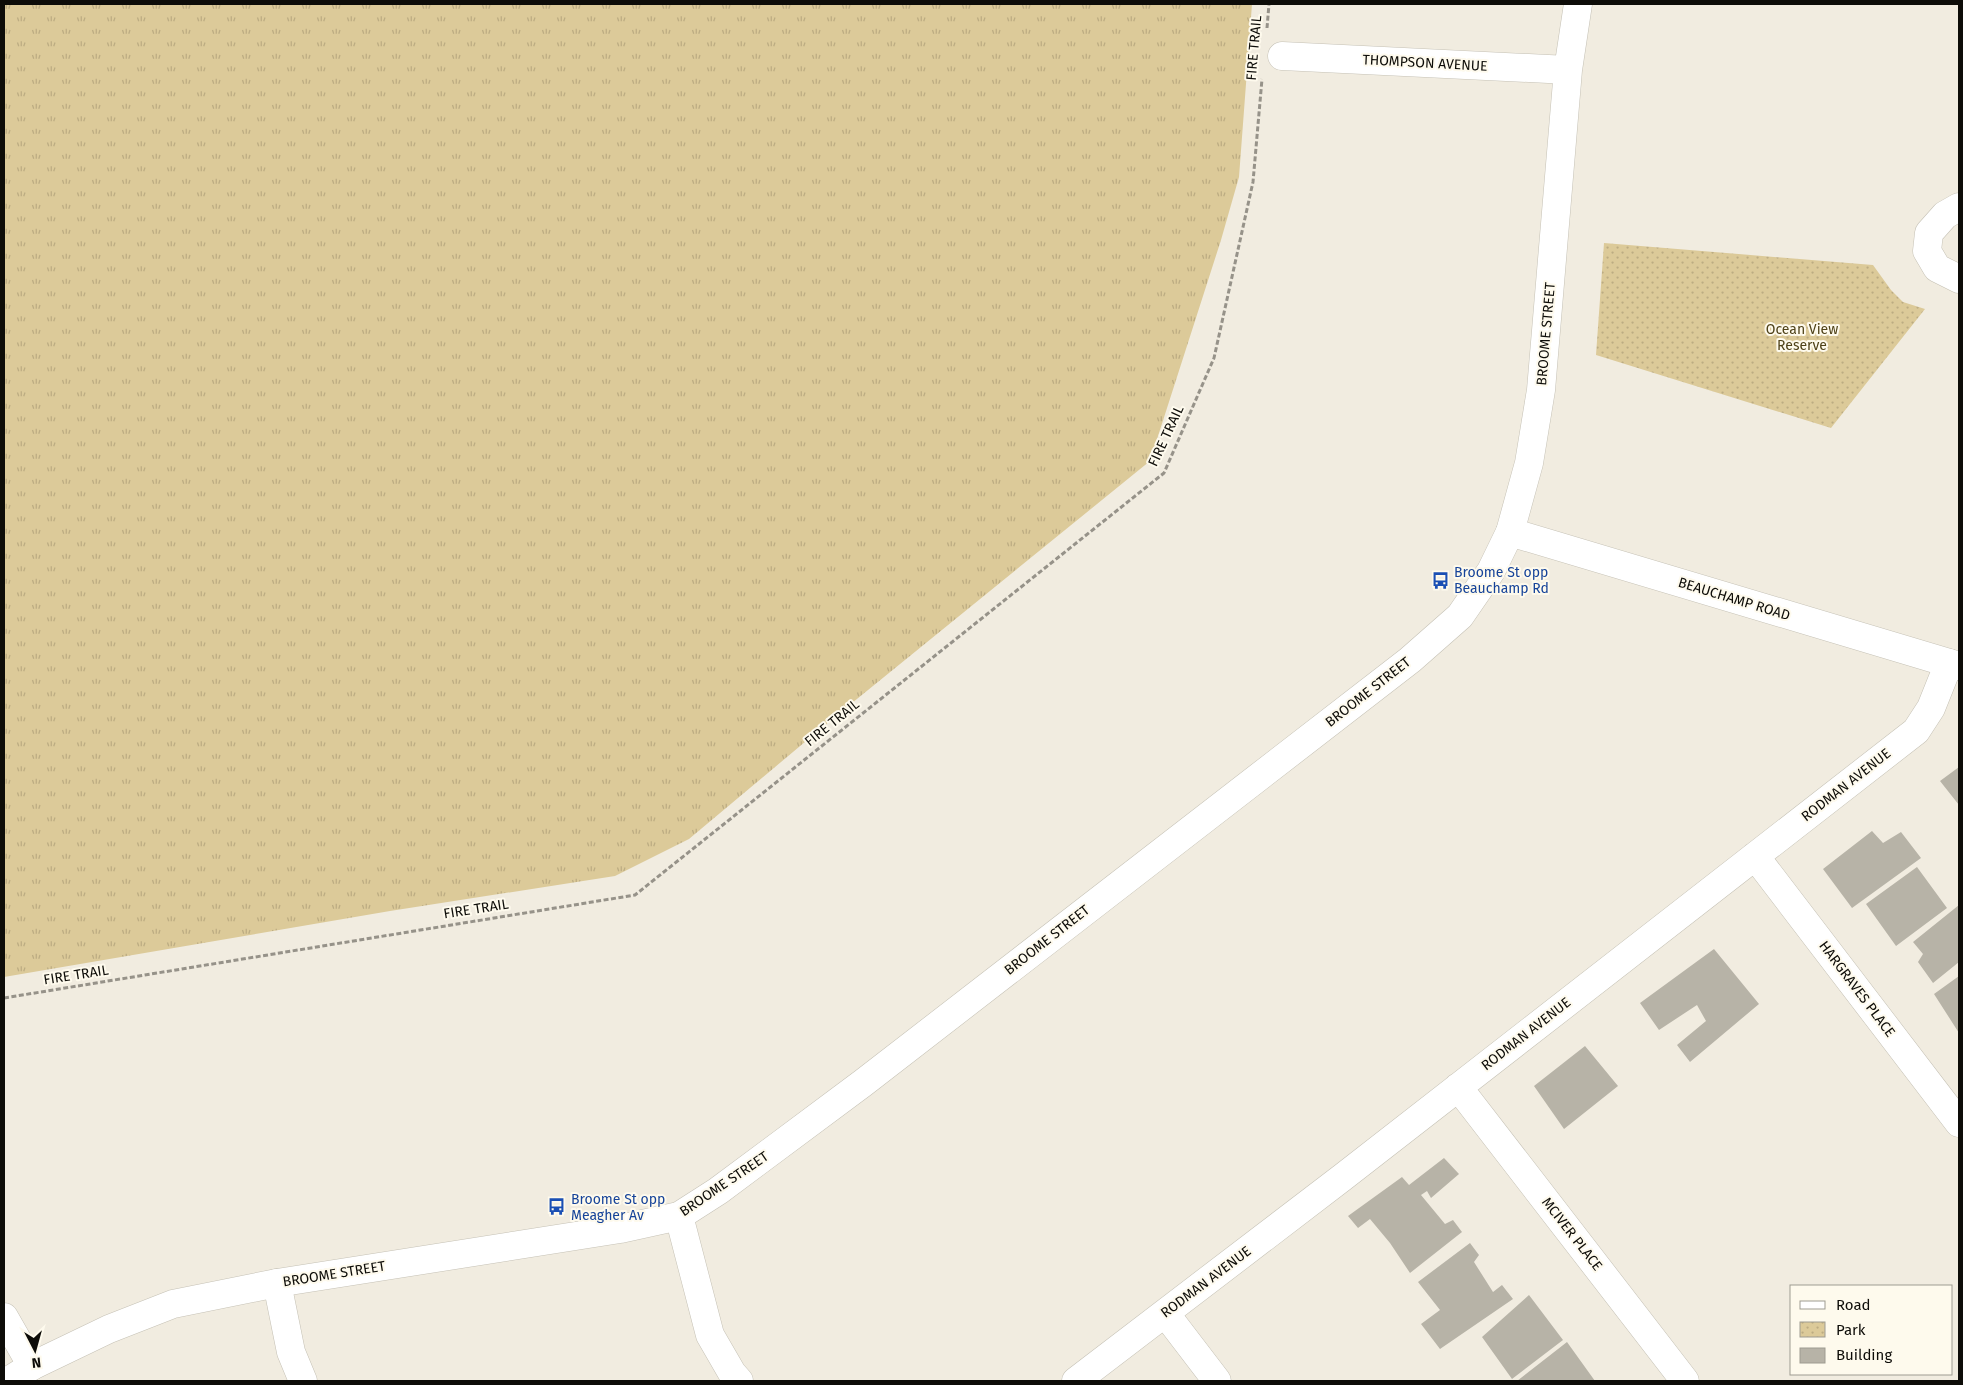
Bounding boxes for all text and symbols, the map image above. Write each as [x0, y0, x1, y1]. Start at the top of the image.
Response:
street label: FIRE TRAIL [1243, 15, 1265, 81]
street label: THOMPSON AVENUE [1362, 51, 1488, 75]
street label: BROOME STREET [1533, 281, 1559, 386]
park label: Ocean View Reserve [1766, 321, 1838, 354]
street label: FIRE TRAIL [1144, 403, 1188, 469]
place label: Broome St opp Beauchamp Rd [1454, 564, 1549, 597]
bus stop icon: Broome St opp Beauchamp Rd [1430, 570, 1450, 590]
street label: BEAUCHAMP ROAD [1676, 574, 1792, 624]
street label: BROOME STREET [1322, 653, 1415, 731]
street label: FIRE TRAIL [801, 696, 863, 750]
street label: RODMAN AVENUE [1798, 745, 1894, 825]
street label: FIRE TRAIL [442, 895, 510, 923]
street label: BROOME STREET [1001, 901, 1094, 979]
street label: HARGRAVES PLACE [1815, 938, 1899, 1040]
street label: FIRE TRAIL [42, 961, 110, 989]
street label: RODMAN AVENUE [1478, 994, 1574, 1074]
street label: BROOME STREET [676, 1148, 772, 1220]
place label: Broome St opp Meagher Av [571, 1191, 665, 1224]
street label: MCIVER PLACE [1538, 1194, 1606, 1274]
bus stop icon: Broome St opp Meagher Av [547, 1197, 567, 1217]
street label: RODMAN AVENUE [1158, 1243, 1254, 1321]
street label: BROOME STREET [282, 1257, 387, 1290]
legend [1790, 1285, 1953, 1375]
text: Road [1836, 1296, 1871, 1314]
text: Park [1836, 1321, 1866, 1339]
north arrow [10, 1325, 60, 1375]
text: Building [1836, 1346, 1892, 1364]
text: N [31, 1353, 42, 1371]

